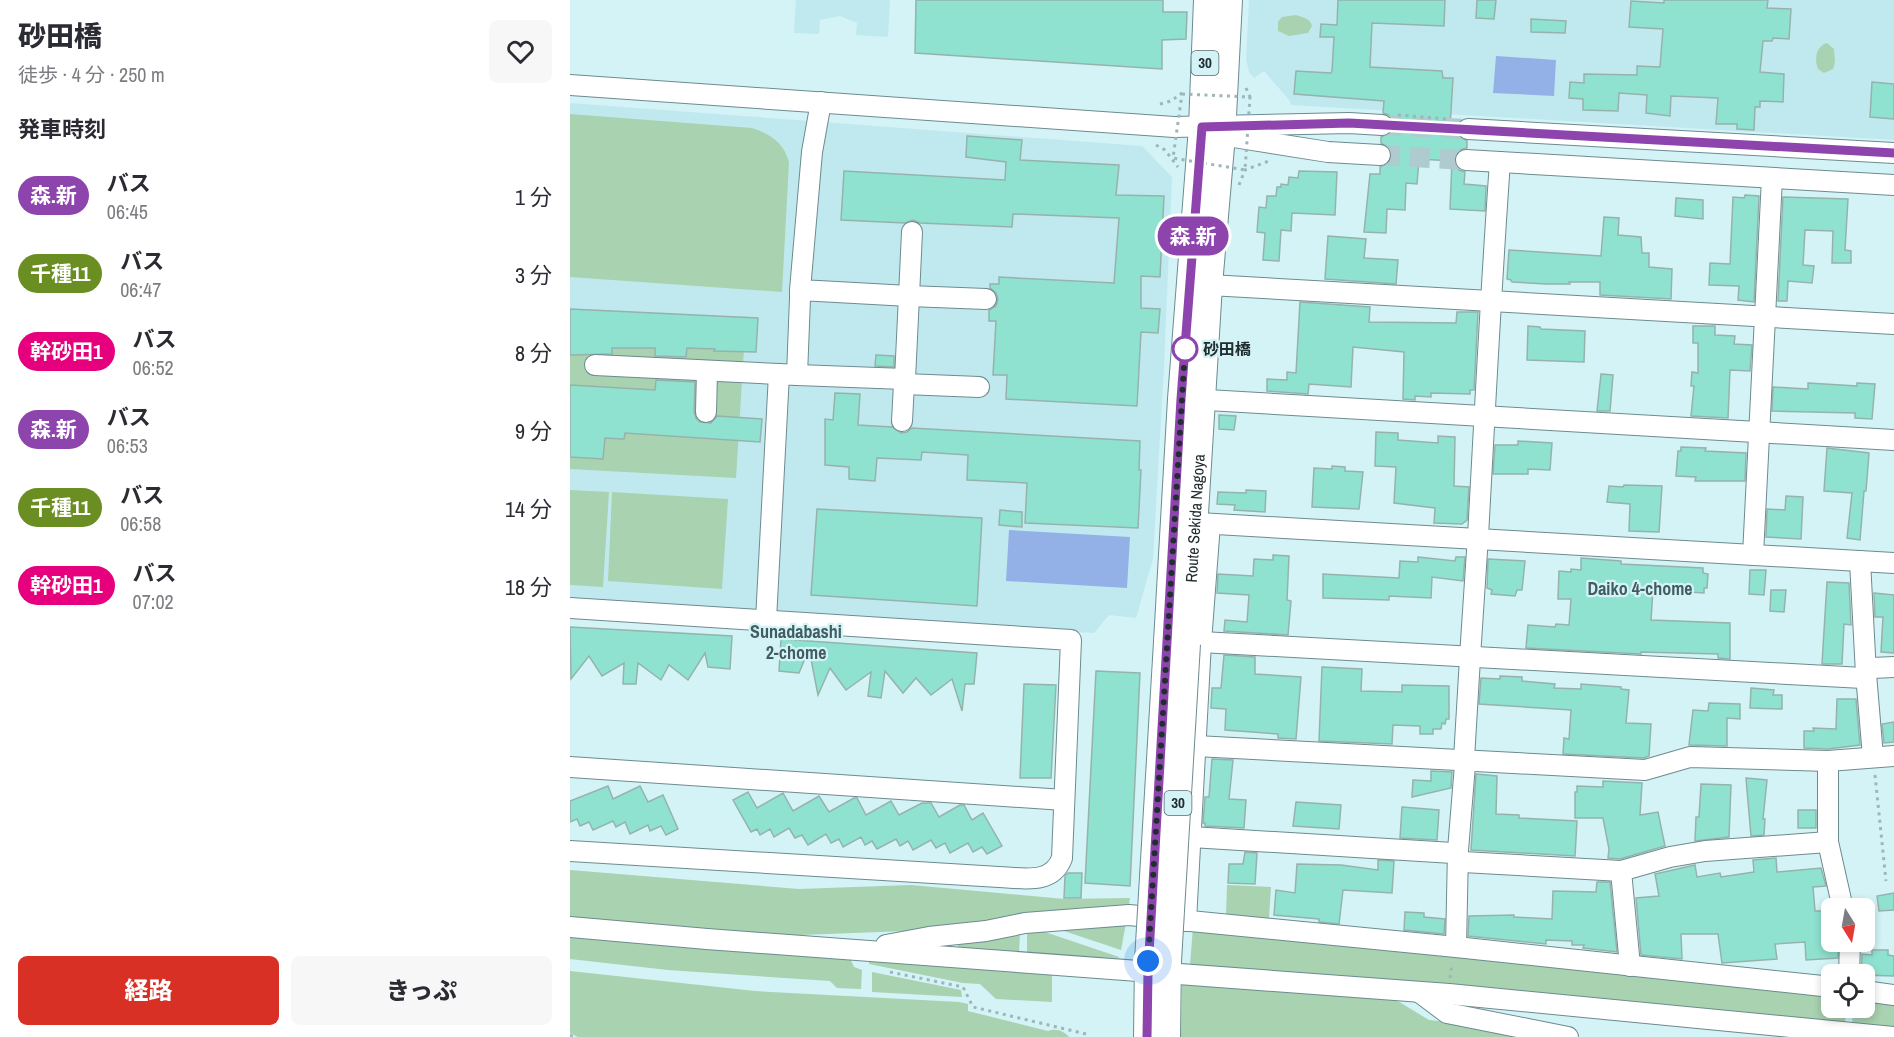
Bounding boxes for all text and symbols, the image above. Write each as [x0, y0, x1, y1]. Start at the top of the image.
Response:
text: 砂田橋 [18, 17, 102, 55]
button: heart [489, 20, 552, 83]
road number: 30 [1192, 51, 1218, 75]
text: 徒歩 · 4 分 · 250 m [18, 61, 165, 88]
text: 発車時刻 [18, 114, 106, 144]
text: バス [107, 168, 151, 198]
text: 森.新 [30, 181, 77, 210]
text: 1 分 [515, 182, 552, 212]
text: 06:45 [107, 198, 148, 225]
line badge: 森.新 [1158, 216, 1228, 256]
text: 森.新 [1170, 222, 1216, 251]
text: バス [120, 246, 164, 276]
text: 千種11 [30, 259, 90, 288]
text: 3 分 [515, 260, 552, 290]
text: 06:47 [120, 276, 161, 303]
text: バス [133, 324, 177, 354]
marker: 砂田橋 [1172, 336, 1198, 362]
text: 幹砂田1 [30, 337, 103, 366]
text: 8 分 [515, 338, 552, 368]
place label: 砂田橋 [1203, 338, 1251, 360]
text: 06:52 [133, 354, 174, 381]
text: バス [107, 402, 151, 432]
text: 森.新 [30, 415, 77, 444]
text: 9 分 [515, 416, 552, 446]
text: 06:53 [107, 432, 148, 459]
street label: Route Sekida Nagoya [1180, 453, 1210, 583]
text: バス [120, 480, 164, 510]
text: 千種11 [30, 493, 90, 522]
text: 14 分 [505, 494, 552, 524]
text: 06:58 [120, 510, 161, 537]
text: バス [133, 558, 177, 588]
text: 幹砂田1 [30, 571, 103, 600]
text: 18 分 [505, 572, 552, 602]
district label: Daiko 4-chome [1588, 576, 1693, 601]
text: 07:02 [133, 588, 174, 615]
district label: Sunadabashi 2-chome [750, 619, 842, 665]
road number: 30 [1164, 791, 1192, 815]
north arrow [1821, 898, 1875, 952]
map controls [1821, 898, 1875, 1018]
your location [1133, 946, 1163, 976]
button: 経路 [18, 956, 279, 1025]
button: きっぷ [291, 956, 552, 1025]
button: locate [1821, 964, 1875, 1018]

